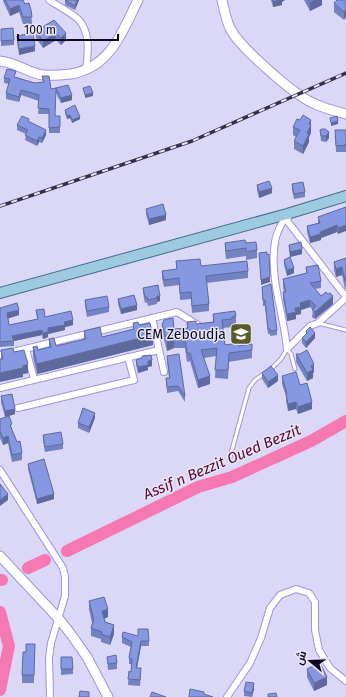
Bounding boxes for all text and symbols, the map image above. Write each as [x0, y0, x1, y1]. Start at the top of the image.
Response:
scale bar [18, 16, 118, 42]
text: 100 m [24, 23, 56, 37]
school or university icon: CEM Zeboudja [228, 321, 254, 347]
place label: CEM Zeboudja [137, 326, 226, 343]
water label: Assif n Bezzit Oued Bezzit [140, 420, 304, 504]
north arrow [290, 641, 330, 681]
text: ش [293, 649, 309, 667]

